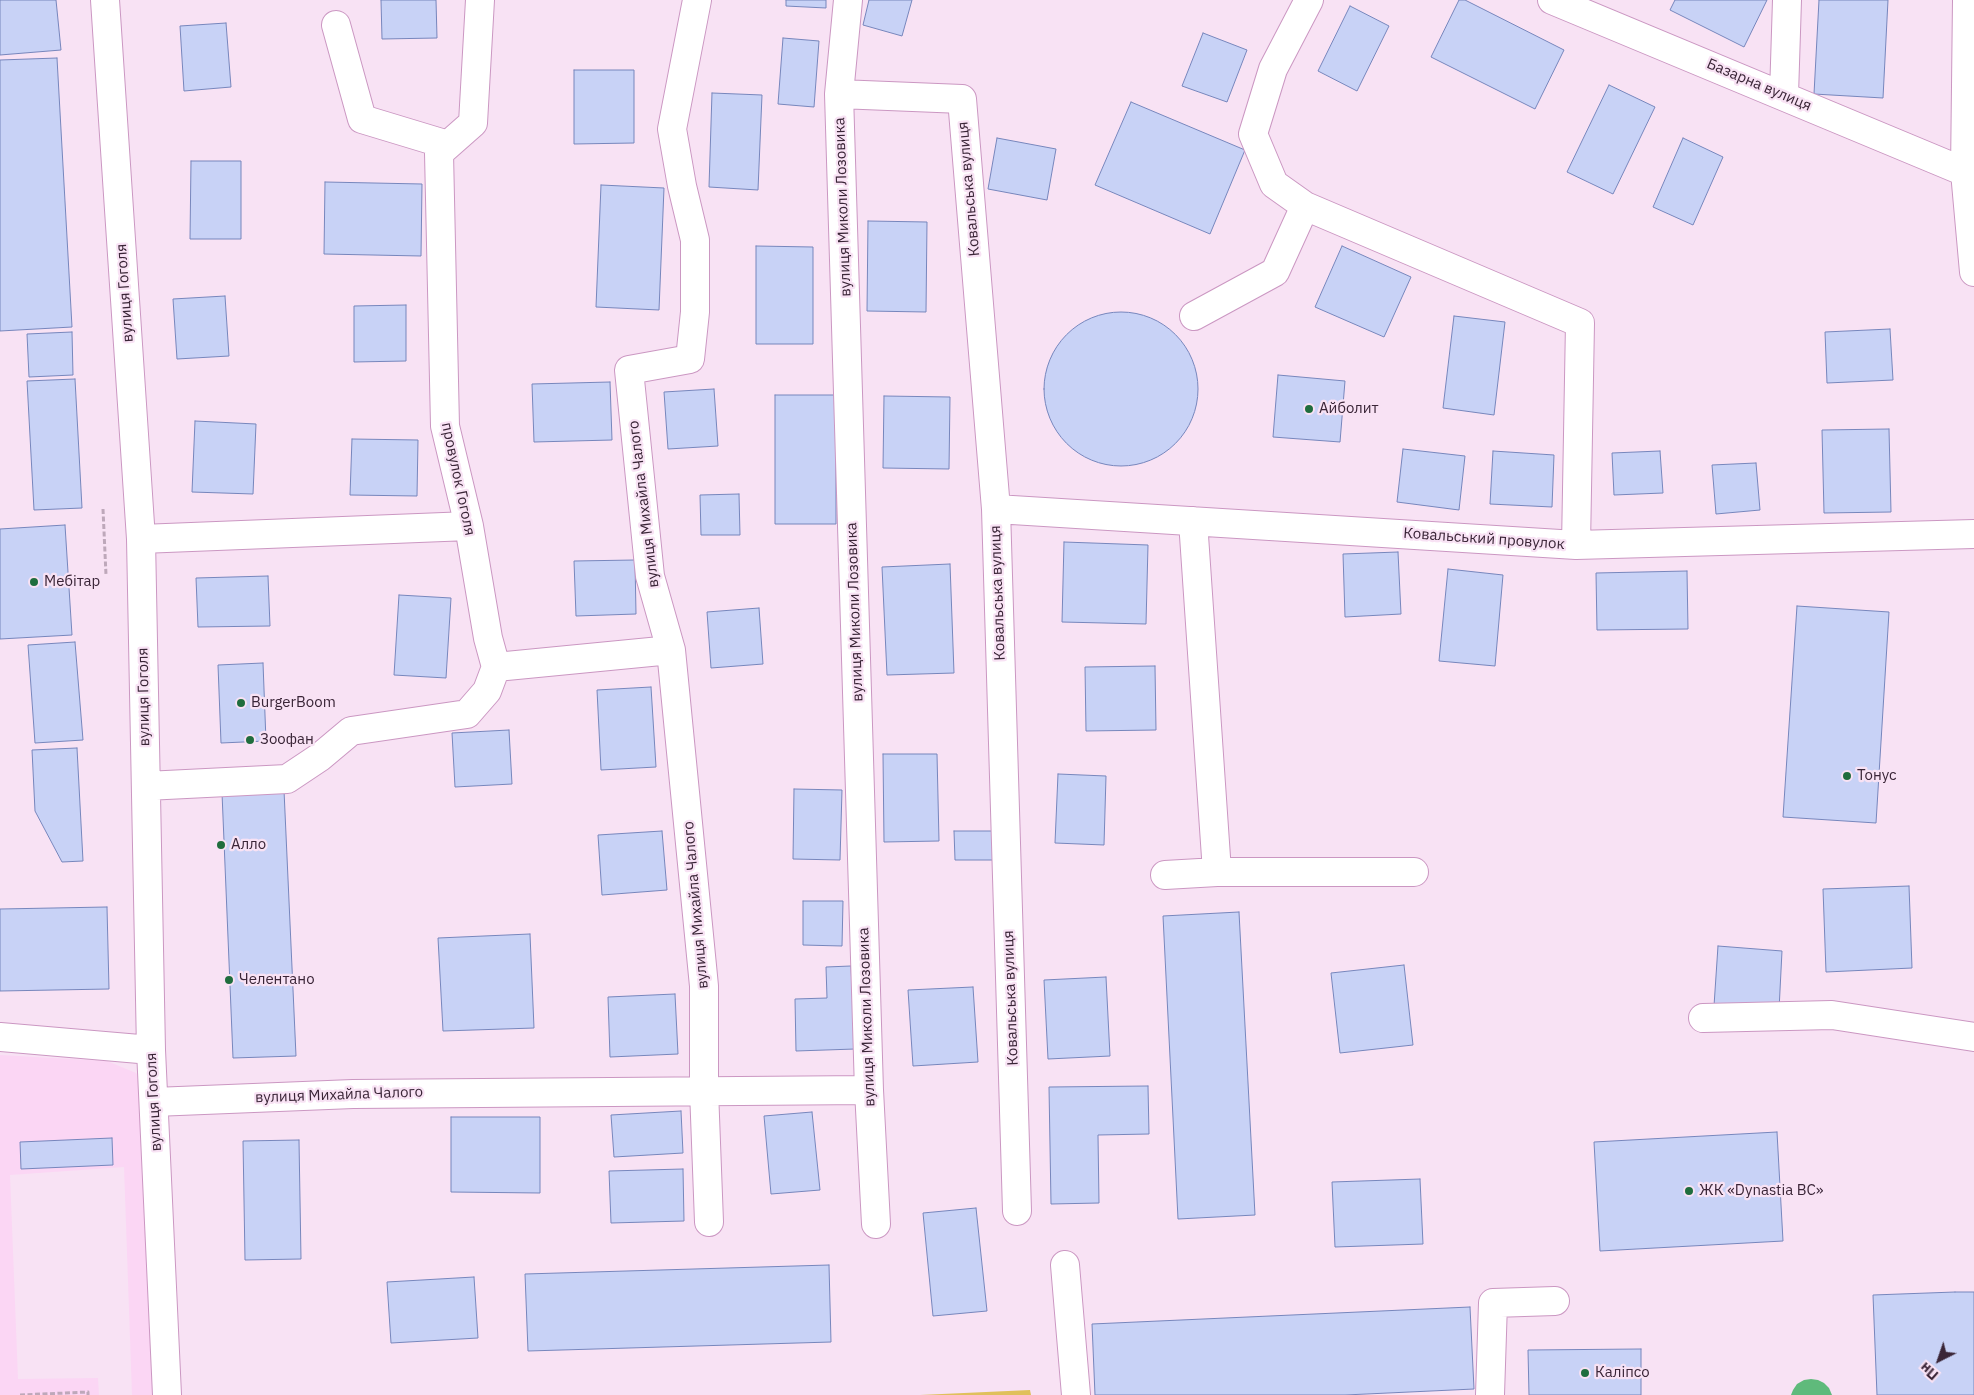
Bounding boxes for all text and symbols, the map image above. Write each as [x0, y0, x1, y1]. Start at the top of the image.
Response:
street label: Базарна вулиця [1704, 55, 1814, 115]
street label: вулиця Миколи Лозовика [831, 117, 855, 297]
street label: Ковальська вулиця [954, 121, 984, 257]
street label: вулиця Гоголя [113, 243, 137, 343]
place label: Айболит [1319, 400, 1379, 418]
marker: Айболит [1303, 403, 1315, 415]
street label: вулиця Михайла Чалого [625, 419, 663, 589]
street label: провулок Гоголя [437, 421, 479, 537]
street label: вулиця Миколи Лозовика [843, 522, 867, 702]
street label: Ковальський провулок [1403, 524, 1565, 554]
street label: Ковальська вулиця [987, 525, 1009, 661]
place label: Мебітар [44, 573, 100, 591]
marker: Мебітар [28, 576, 40, 588]
street label: вулиця Гоголя [134, 647, 154, 747]
place label: BurgerBoom [251, 694, 336, 712]
marker: BurgerBoom [235, 697, 247, 709]
place label: Зоофан [260, 731, 314, 749]
marker: Зоофан [244, 734, 256, 746]
place label: Тонус [1857, 767, 1897, 785]
marker: Тонус [1841, 770, 1853, 782]
street label: вулиця Михайла Чалого [680, 820, 712, 990]
place label: Алло [231, 836, 266, 854]
marker: Алло [215, 839, 227, 851]
street label: вулиця Миколи Лозовика [855, 927, 879, 1107]
street label: Ковальська вулиця [1000, 930, 1022, 1066]
place label: Челентано [239, 971, 315, 989]
marker: Челентано [223, 974, 235, 986]
street label: вулиця Гоголя [142, 1052, 166, 1152]
street label: вулиця Михайла Чалого [255, 1083, 423, 1107]
place label: ЖК «Dynastia BC» [1699, 1182, 1823, 1200]
marker: ЖК «Dynastia BC» [1683, 1185, 1695, 1197]
north arrow [1914, 1335, 1964, 1385]
text: Пн [1916, 1358, 1942, 1384]
place label: Каліпсо [1595, 1364, 1650, 1382]
marker: Каліпсо [1579, 1367, 1591, 1379]

